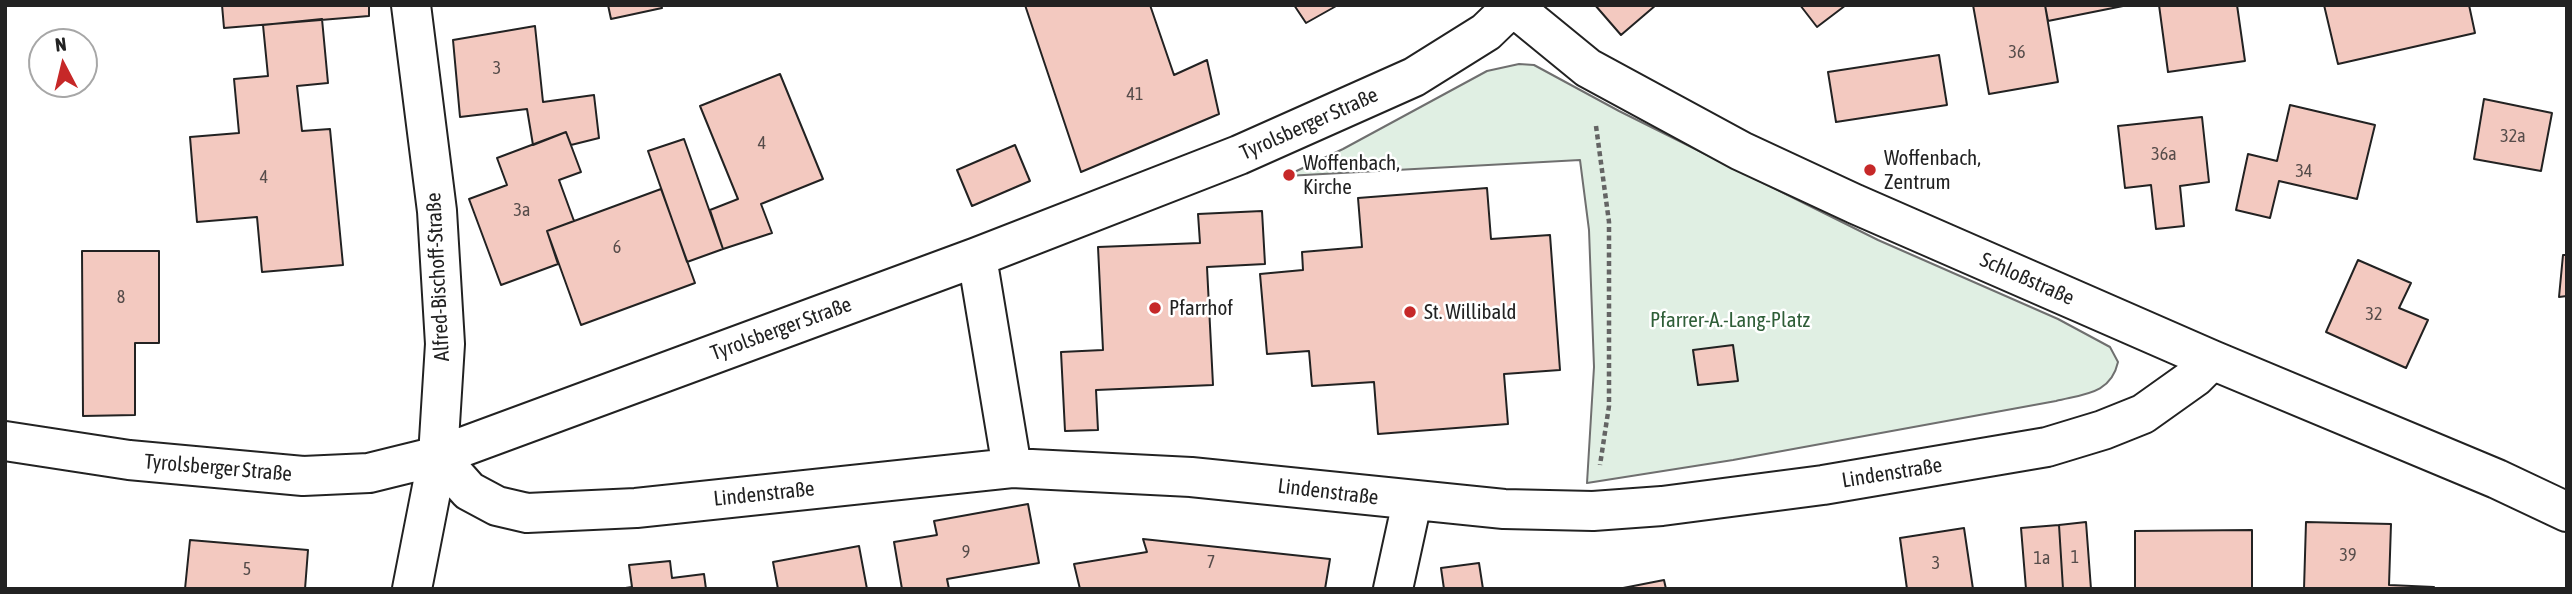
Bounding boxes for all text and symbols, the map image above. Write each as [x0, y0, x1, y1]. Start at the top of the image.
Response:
north arrow [28, 28, 98, 98]
text: N [54, 33, 68, 56]
house number: 36 [2009, 41, 2025, 63]
house number: 3 [493, 57, 501, 79]
street label: Tyrolsberger Straße [1236, 82, 1382, 166]
house number: 41 [1127, 83, 1143, 105]
house number: 32a [2500, 125, 2526, 147]
house number: 4 [758, 132, 766, 154]
house number: 36a [2151, 143, 2177, 165]
place label: Woffenbach, Zentrum [1884, 145, 1981, 195]
place label: Woffenbach, Kirche [1303, 150, 1400, 200]
house number: 34 [2296, 160, 2312, 182]
marker: Woffenbach, Zentrum [1862, 162, 1878, 178]
house number: 4 [260, 166, 268, 188]
marker: Woffenbach, Kirche [1281, 167, 1297, 183]
street label: Alfred-Bischoff-Straße [421, 192, 455, 362]
house number: 3a [514, 199, 530, 221]
house number: 6 [613, 236, 621, 258]
street label: Schloßstraße [1976, 247, 2078, 311]
house number: 8 [117, 286, 125, 308]
street label: Tyrolsberger Straße [707, 292, 855, 366]
place label: Pfarrhof [1169, 295, 1233, 321]
place label: St. Willibald [1424, 299, 1517, 325]
marker: Pfarrhof [1147, 300, 1163, 316]
house number: 32 [2366, 303, 2382, 325]
marker: St. Willibald [1402, 304, 1418, 320]
park label: Pfarrer-A.-Lang-Platz [1650, 307, 1810, 333]
street label: Tyrolsberger Straße [143, 449, 293, 487]
street label: Lindenstraße [1840, 453, 1944, 493]
street label: Lindenstraße [1276, 473, 1380, 511]
street label: Lindenstraße [712, 476, 816, 512]
house number: 9 [962, 541, 970, 563]
house number: 39 [2340, 544, 2356, 566]
house number: 1 [2071, 546, 2079, 568]
house number: 1a [2034, 547, 2050, 569]
house number: 7 [1207, 551, 1215, 573]
house number: 3 [1932, 552, 1940, 574]
house number: 5 [243, 558, 251, 580]

